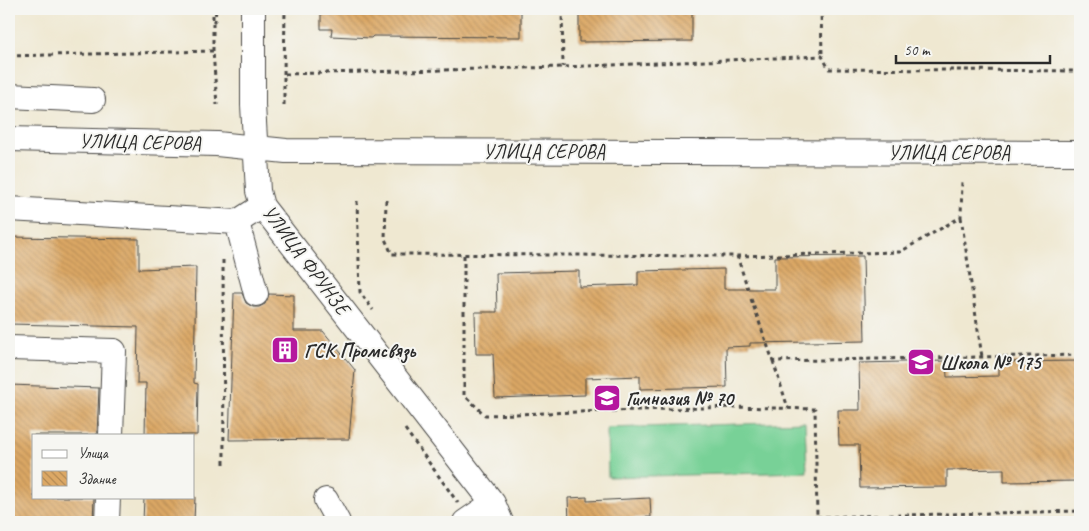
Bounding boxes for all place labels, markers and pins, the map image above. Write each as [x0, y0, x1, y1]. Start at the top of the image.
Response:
building icon: ГСК Промсвязь [270, 335, 300, 365]
place label: ГСК Промсвязь [304, 338, 417, 364]
school or university icon: Школа № 175 [906, 347, 936, 377]
place label: Школа № 175 [940, 350, 1043, 375]
school or university icon: Гимназия № 70 [592, 383, 622, 413]
place label: Гимназия № 70 [626, 386, 735, 411]

